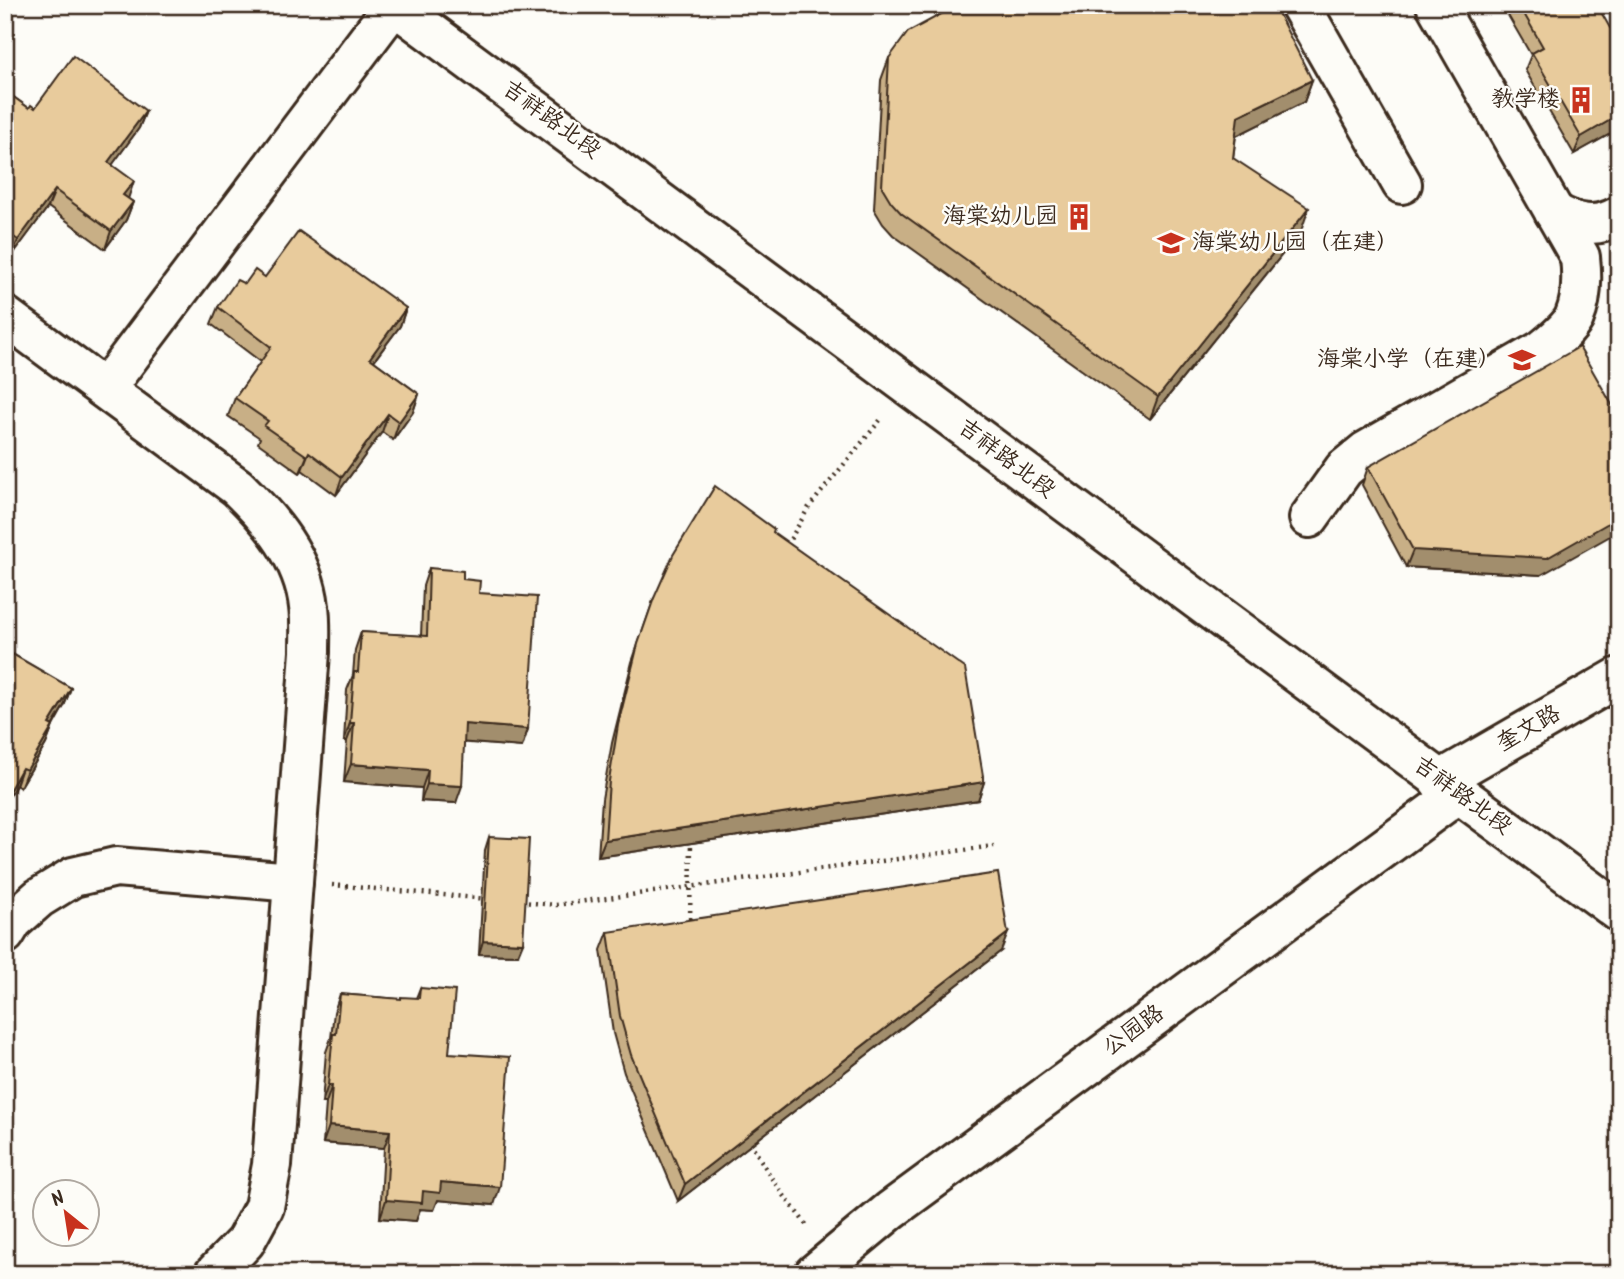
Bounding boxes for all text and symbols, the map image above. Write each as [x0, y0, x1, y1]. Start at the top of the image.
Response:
street label: 吉祥路北段 [494, 72, 608, 168]
place label: 教学楼 [1491, 82, 1560, 118]
building icon: 教学楼 [1566, 85, 1596, 115]
place label: 海棠幼儿园 [943, 199, 1058, 235]
building icon: 海棠幼儿园 [1064, 202, 1094, 232]
place label: 海棠幼儿园（在建） [1192, 225, 1399, 261]
school or university icon: 海棠幼儿园（在建） [1156, 228, 1186, 258]
place label: 海棠小学（在建） [1317, 342, 1501, 378]
school or university icon: 海棠小学（在建） [1507, 345, 1537, 375]
street label: 吉祥路北段 [949, 410, 1063, 508]
street label: 奎文路 [1490, 696, 1568, 762]
street label: 吉祥路北段 [1405, 748, 1519, 844]
street label: 公园路 [1096, 996, 1172, 1066]
north arrow [32, 1178, 102, 1248]
text: N [46, 1184, 71, 1216]

